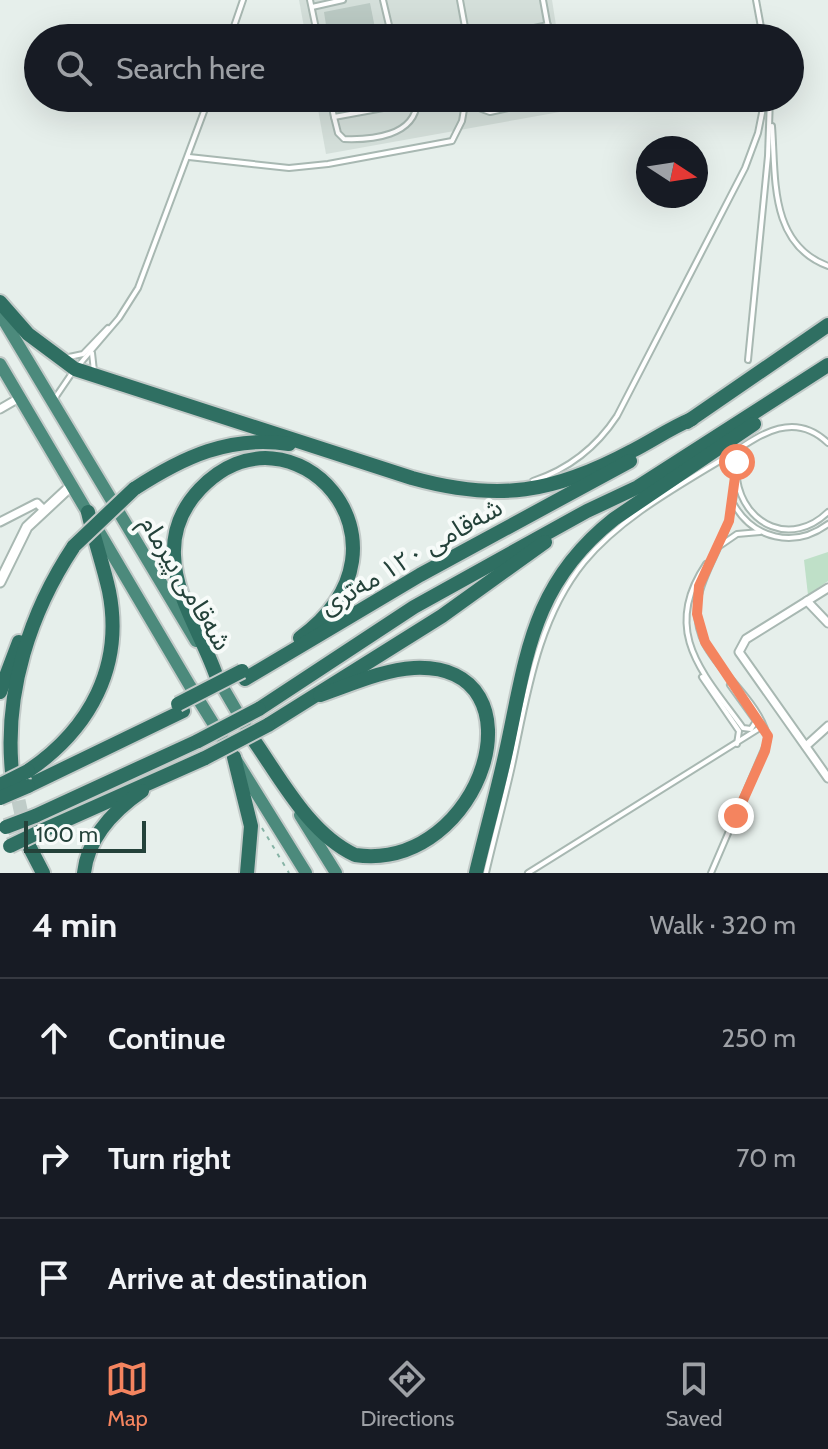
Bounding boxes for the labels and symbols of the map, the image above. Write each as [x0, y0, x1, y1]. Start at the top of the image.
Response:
north arrow [636, 136, 708, 208]
route start [719, 444, 755, 480]
street label: شەقامی ١٢٠ مەتری [314, 491, 508, 621]
street label: شەقامی پیرمام [130, 510, 239, 658]
route end [718, 798, 754, 834]
scale bar [24, 817, 146, 853]

